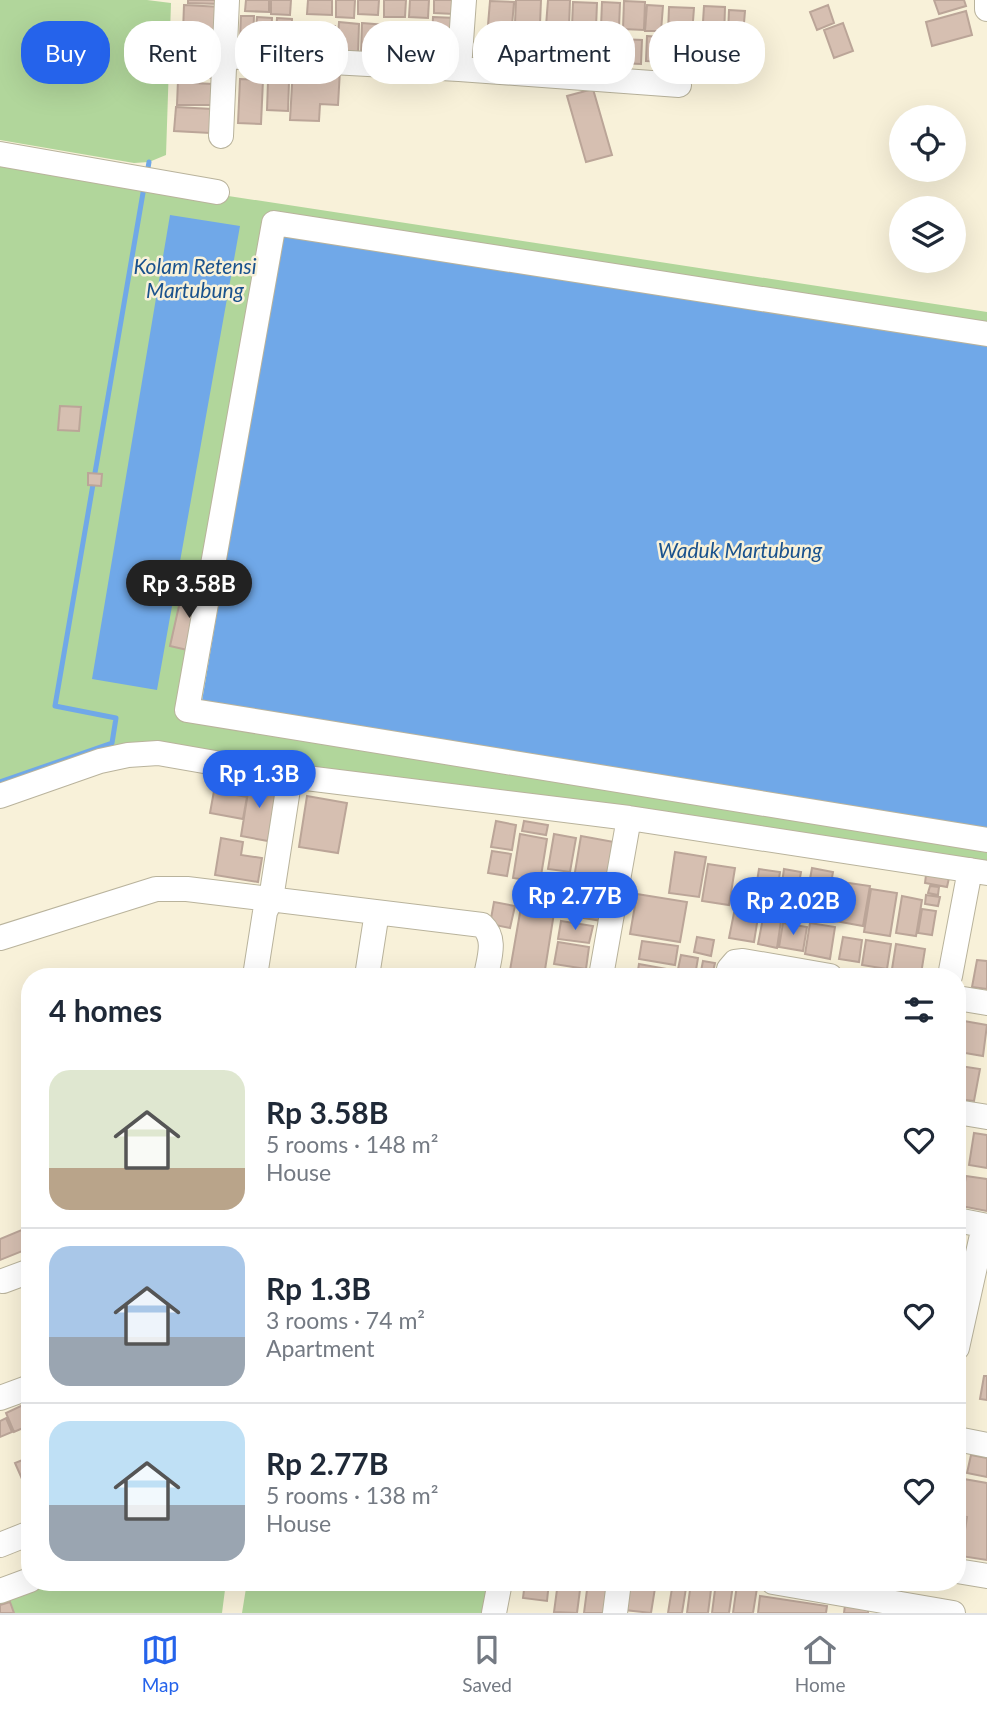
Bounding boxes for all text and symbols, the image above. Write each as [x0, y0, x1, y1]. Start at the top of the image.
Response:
chip: Buy [21, 21, 110, 84]
chip: Rent [124, 21, 221, 84]
chip: Filters [235, 21, 348, 84]
chip: New [362, 21, 459, 84]
chip: Apartment [473, 21, 635, 84]
chip: House [649, 21, 765, 84]
map controls [889, 105, 966, 273]
button: locate [889, 105, 966, 182]
button: layers [889, 196, 966, 273]
water label: Kolam Retensi Martubung [133, 253, 257, 302]
water label: Waduk Martubung [658, 537, 823, 562]
pin: Rp 3.58B [117, 560, 261, 620]
text: Rp 3.58B [142, 569, 236, 597]
pin: Rp 1.3B [194, 750, 324, 810]
text: Rp 1.3B [219, 759, 299, 787]
pin: Rp 2.77B [503, 872, 647, 932]
pin: Rp 2.02B [721, 878, 865, 937]
text: Rp 2.77B [528, 881, 622, 909]
text: Rp 2.02B [746, 886, 840, 914]
icon: filters [900, 991, 938, 1029]
text: 4 homes [49, 992, 162, 1028]
text: Rp 3.58B [266, 1094, 389, 1130]
icon: home [105, 1098, 189, 1182]
icon: heart [900, 1121, 938, 1159]
text: 5 rooms · 148 m² [266, 1130, 438, 1158]
text: House [266, 1158, 331, 1186]
text: Rp 1.3B [266, 1270, 371, 1306]
icon: home [105, 1274, 189, 1358]
icon: heart [900, 1297, 938, 1335]
text: 3 rooms · 74 m² [266, 1306, 425, 1334]
text: Apartment [266, 1334, 374, 1362]
text: Rp 2.77B [266, 1445, 389, 1481]
icon: home [105, 1449, 189, 1533]
icon: heart [900, 1472, 938, 1510]
text: 5 rooms · 138 m² [266, 1481, 438, 1509]
text: House [266, 1509, 331, 1537]
tab: Map [141, 1631, 179, 1696]
tab: Saved [462, 1631, 512, 1696]
tab: Home [795, 1631, 846, 1696]

